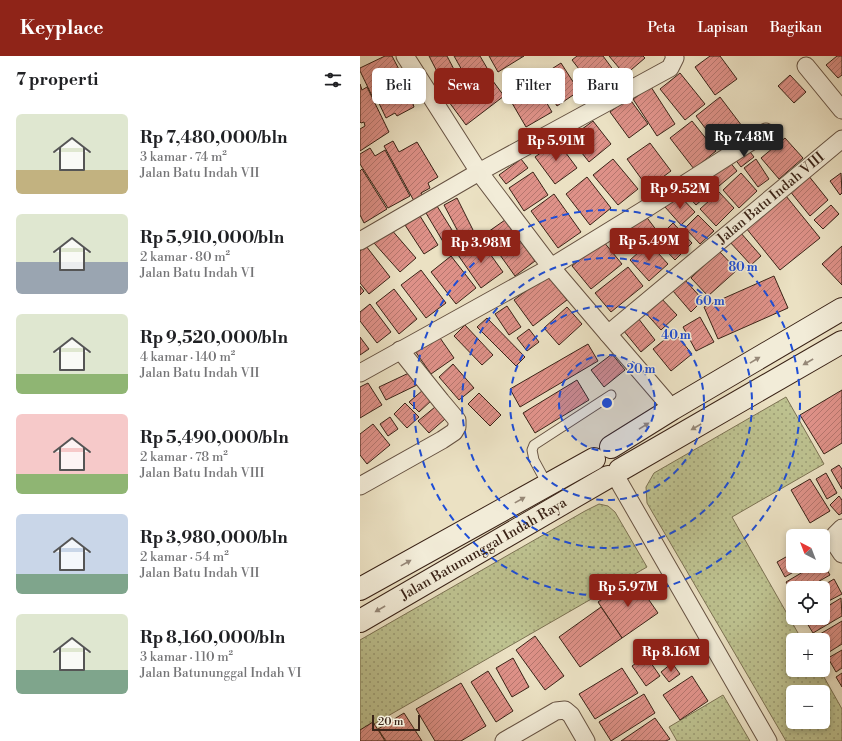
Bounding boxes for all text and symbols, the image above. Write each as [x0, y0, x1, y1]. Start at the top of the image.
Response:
text: Keyplace [20, 16, 104, 40]
text: Peta [647, 19, 675, 37]
text: Lapisan [697, 19, 748, 37]
text: Bagikan [770, 19, 822, 37]
chip: Beli [372, 68, 426, 104]
chip: Sewa [434, 68, 494, 104]
chip: Filter [502, 68, 565, 104]
chip: Baru [573, 68, 633, 104]
text: 7 properti [16, 69, 98, 91]
icon: filters [322, 69, 344, 91]
pin: Rp 7.48M [703, 124, 785, 158]
text: Rp 7,480,000/bln [140, 127, 287, 149]
pin: Rp 5.91M [515, 128, 597, 162]
text: Rp 7.48M [714, 129, 774, 145]
icon: home [48, 130, 96, 178]
text: Rp 5.91M [527, 133, 585, 149]
street label: Jalan Batu Indah VIII [713, 148, 829, 249]
text: 3 kamar · 74 m² [140, 149, 227, 165]
text: Jalan Batu Indah VII [140, 165, 260, 181]
pin: Rp 9.52M [639, 176, 721, 210]
text: Rp 9.52M [650, 181, 710, 197]
text: Rp 5,910,000/bln [140, 227, 284, 249]
pin: Rp 5.49M [608, 228, 690, 262]
icon: home [48, 230, 96, 278]
pin: Rp 3.98M [440, 230, 522, 264]
text: Rp 5.49M [619, 233, 679, 249]
text: Rp 3.98M [451, 235, 511, 251]
text: 2 kamar · 80 m² [140, 249, 230, 265]
text: 80 m [728, 260, 758, 275]
text: Jalan Batu Indah VI [140, 265, 255, 281]
text: 60 m [695, 294, 725, 309]
text: Rp 9,520,000/bln [140, 327, 288, 349]
text: 40 m [661, 328, 691, 343]
icon: home [48, 330, 96, 378]
text: 4 kamar · 140 m² [140, 349, 235, 365]
one-way arrow [749, 356, 761, 363]
one-way arrow [802, 358, 814, 365]
text: 20 m [626, 362, 656, 377]
text: Jalan Batu Indah VII [140, 365, 260, 381]
centre of rings [600, 396, 614, 410]
one-way arrow [638, 423, 650, 430]
one-way arrow [690, 423, 702, 430]
text: Rp 5,490,000/bln [140, 427, 289, 449]
icon: home [48, 430, 96, 478]
text: 2 kamar · 78 m² [140, 449, 228, 465]
text: Jalan Batu Indah VIII [140, 465, 264, 481]
street label: Jalan Batununggal Indah Raya [396, 493, 571, 605]
one-way arrow [514, 496, 526, 503]
text: Rp 3,980,000/bln [140, 527, 288, 549]
north arrow [786, 529, 830, 573]
map controls [786, 529, 830, 729]
icon: home [48, 530, 96, 578]
text: 2 kamar · 54 m² [140, 549, 229, 565]
one-way arrow [400, 560, 412, 567]
text: Jalan Batu Indah VII [140, 565, 260, 581]
pin: Rp 5.97M [587, 574, 669, 608]
text: Rp 5.97M [598, 579, 658, 595]
button: locate [786, 581, 830, 625]
one-way arrow [374, 606, 386, 613]
text: Rp 8,160,000/bln [140, 627, 285, 649]
icon: home [48, 630, 96, 678]
button: + [786, 633, 830, 677]
pin: Rp 8.16M [630, 639, 712, 673]
text: Rp 8.16M [642, 644, 700, 660]
text: 3 kamar · 110 m² [140, 649, 233, 665]
text: Jalan Batununggal Indah VI [140, 665, 301, 681]
button: − [786, 685, 830, 729]
scale bar [372, 713, 420, 732]
text: 20 m [378, 715, 403, 729]

